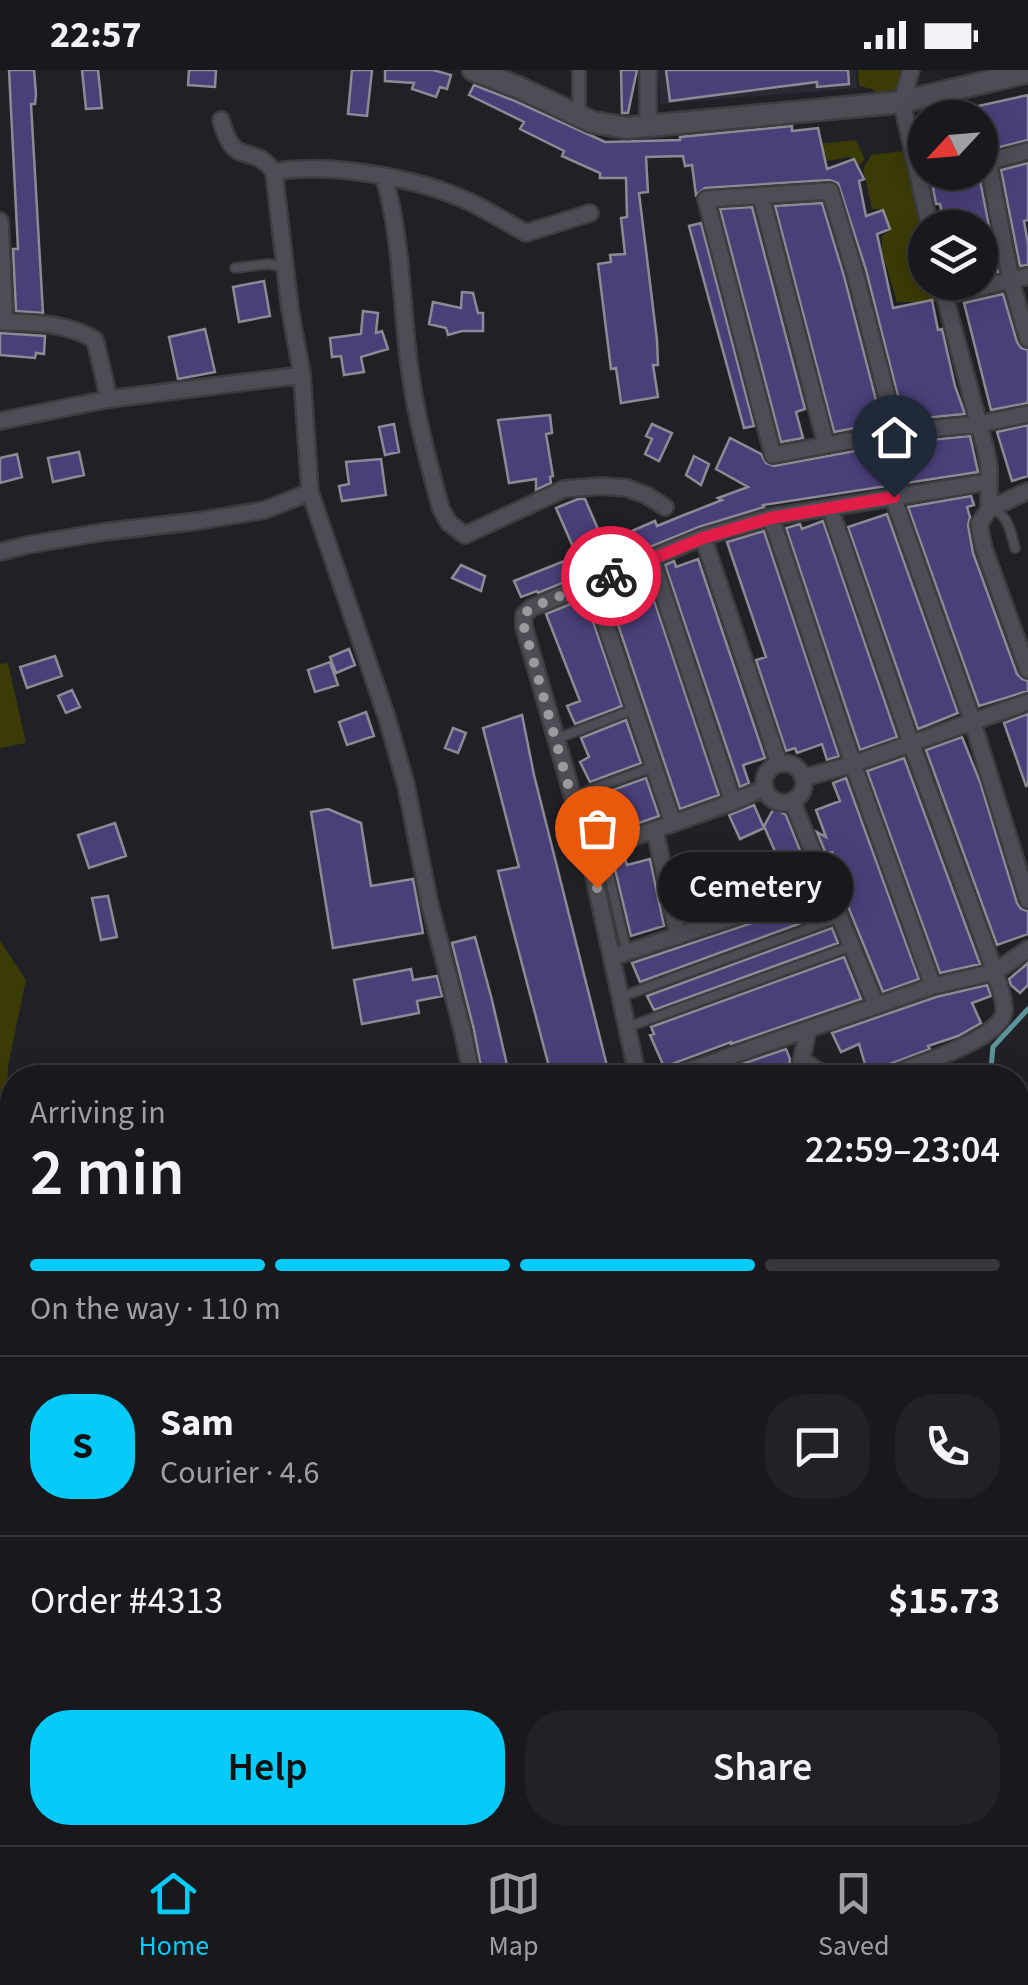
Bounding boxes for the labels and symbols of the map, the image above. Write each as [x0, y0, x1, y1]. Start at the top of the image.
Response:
north arrow [908, 100, 998, 190]
pin [852, 395, 937, 498]
courier [561, 526, 661, 626]
pin [555, 786, 640, 889]
callout: Cemetery [657, 853, 852, 923]

